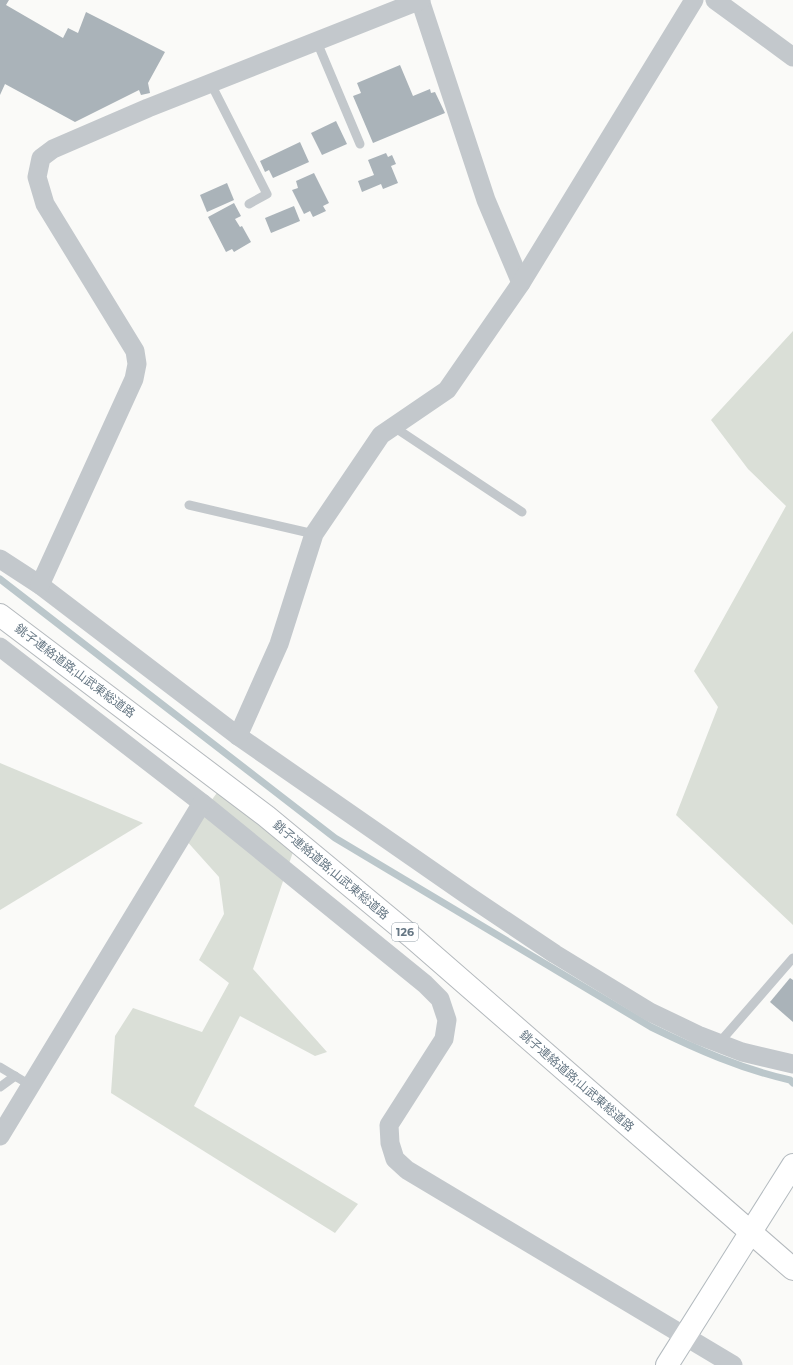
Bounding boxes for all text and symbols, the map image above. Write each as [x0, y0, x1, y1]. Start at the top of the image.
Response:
street label: 銚子連絡道路;山武東総道路 [12, 621, 138, 721]
street label: 銚子連絡道路;山武東総道路 [270, 817, 392, 922]
road number: 126 [392, 923, 418, 941]
street label: 銚子連絡道路;山武東総道路 [517, 1027, 638, 1134]

